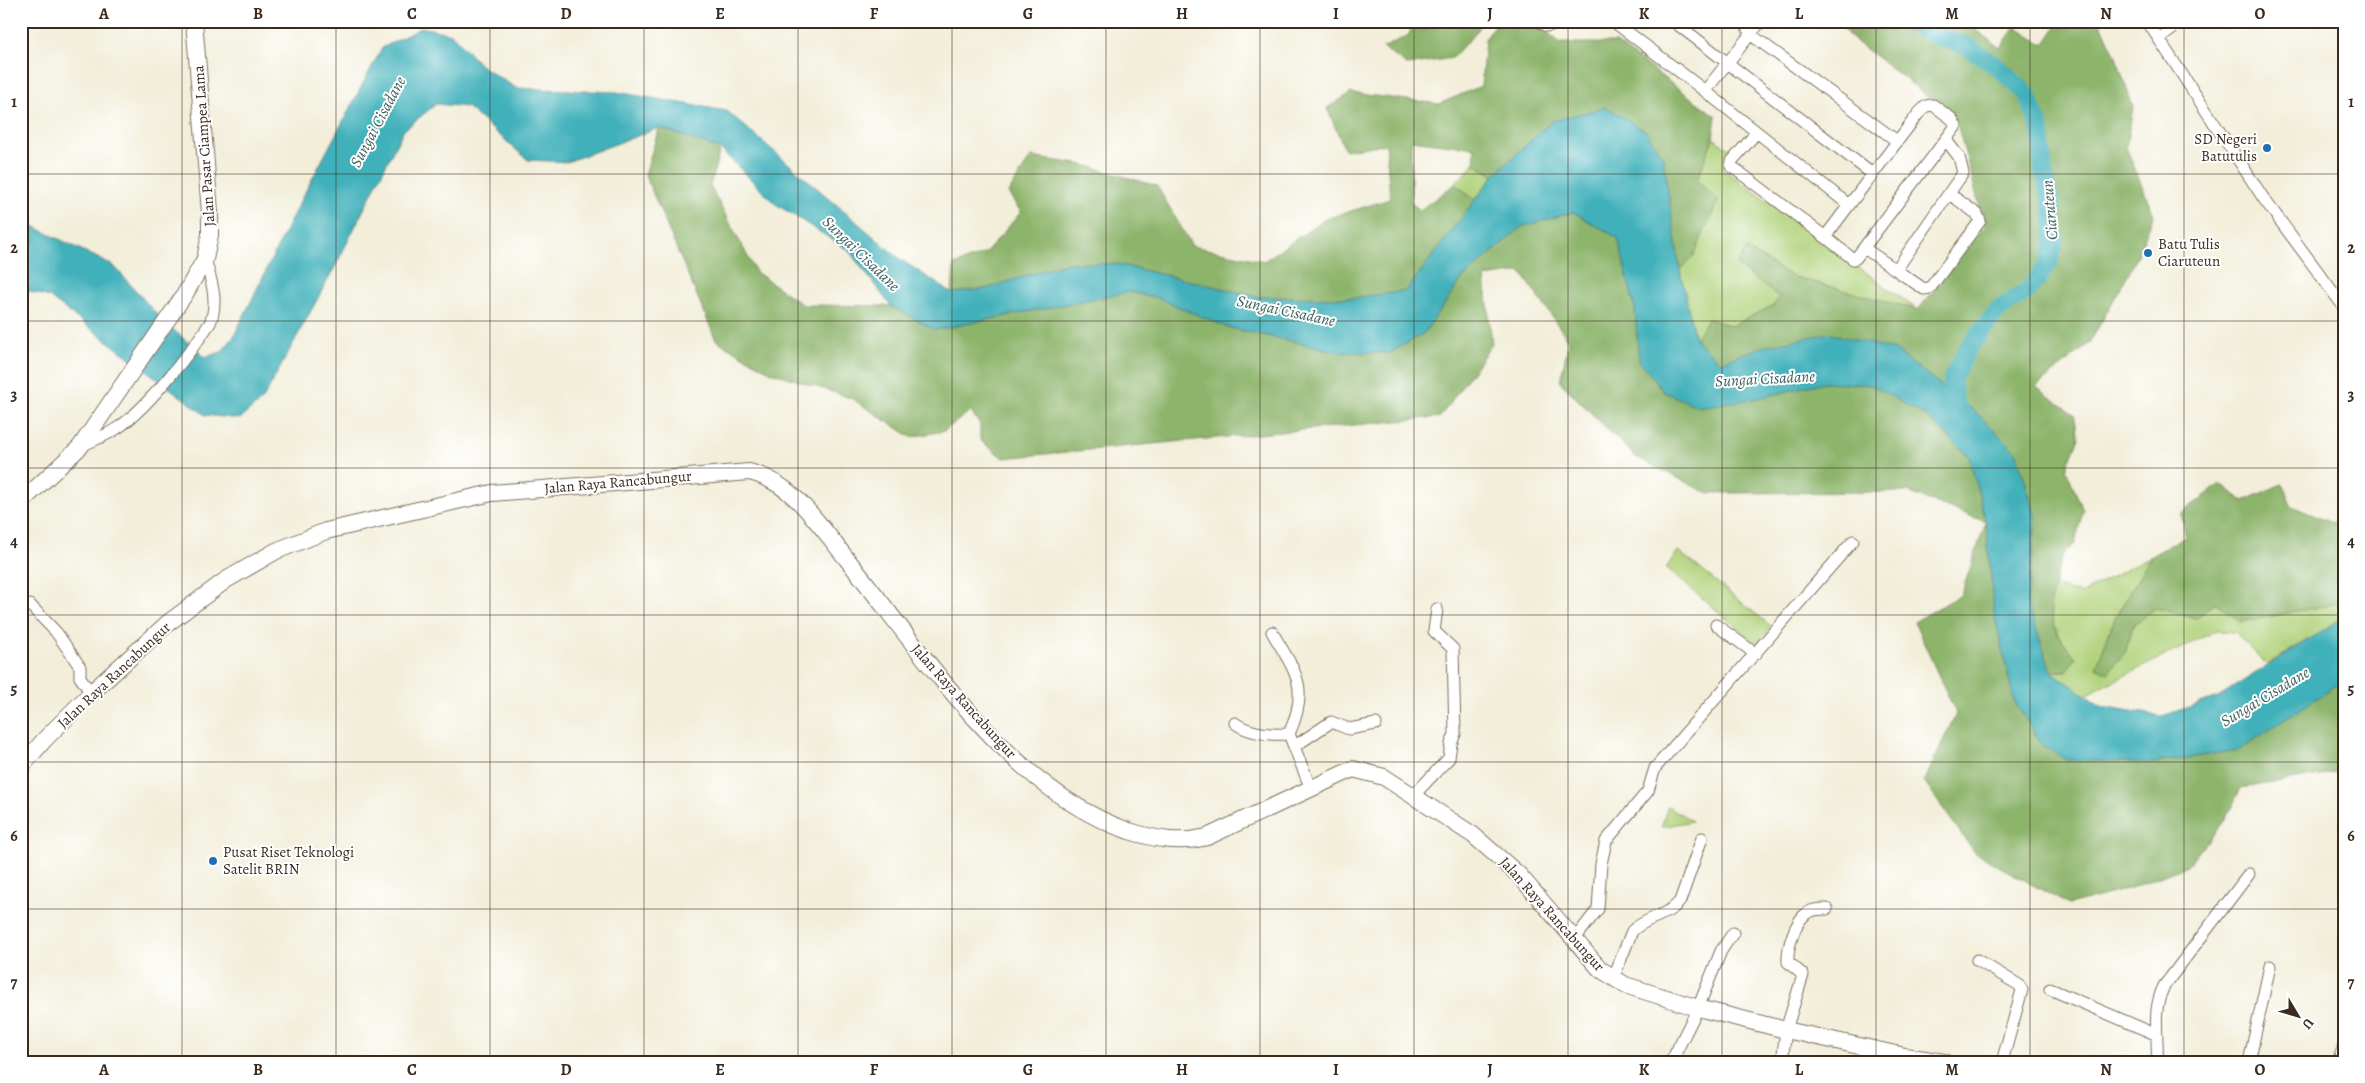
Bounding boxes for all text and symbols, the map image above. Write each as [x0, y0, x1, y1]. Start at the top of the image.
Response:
text: A [98, 3, 110, 25]
text: B [253, 3, 263, 25]
text: C [407, 3, 417, 25]
text: D [560, 3, 572, 25]
text: E [715, 3, 725, 25]
text: F [870, 3, 879, 25]
text: G [1023, 3, 1033, 25]
text: H [1176, 3, 1188, 25]
text: I [1333, 3, 1339, 25]
text: J [1487, 3, 1493, 25]
text: K [1639, 3, 1650, 25]
text: L [1795, 3, 1804, 25]
text: M [1945, 3, 1959, 25]
text: N [2100, 3, 2112, 25]
text: O [2255, 3, 2266, 25]
street label: Jalan Pasar Ciampea Lama [188, 65, 220, 227]
water label: Sungai Cisadane [345, 72, 411, 171]
text: 1 [11, 91, 17, 113]
text: 1 [2348, 91, 2354, 113]
place label: SD Negeri Batutulis [2194, 129, 2257, 166]
marker: SD Negeri Batutulis [2261, 142, 2273, 154]
water label: Ciaruteun [2036, 179, 2064, 241]
water label: Sungai Cisadane [817, 211, 905, 297]
place label: Batu Tulis Ciaruteun [2158, 234, 2220, 271]
text: 2 [10, 237, 18, 259]
text: 2 [2347, 237, 2355, 259]
marker: Batu Tulis Ciaruteun [2142, 247, 2154, 259]
water label: Sungai Cisadane [1235, 290, 1337, 332]
water label: Sungai Cisadane [1714, 365, 1816, 393]
text: 3 [11, 384, 18, 406]
text: 3 [2348, 384, 2355, 406]
street label: Jalan Raya Rancabungur [543, 466, 693, 498]
text: 4 [10, 531, 18, 553]
text: 4 [2347, 531, 2355, 553]
street label: Jalan Raya Rancabungur [53, 617, 175, 733]
street label: Jalan Raya Rancabungur [907, 639, 1021, 763]
water label: Sungai Cisadane [2216, 662, 2314, 732]
text: 5 [11, 678, 18, 700]
text: 5 [2348, 678, 2355, 700]
text: 6 [10, 825, 18, 847]
text: 6 [2347, 825, 2355, 847]
place label: Pusat Riset Teknologi Satelit BRIN [223, 842, 354, 879]
street label: Jalan Raya Rancabungur [1495, 852, 1609, 976]
marker: Pusat Riset Teknologi Satelit BRIN [207, 855, 219, 867]
text: 7 [11, 972, 18, 994]
text: 7 [2348, 972, 2355, 994]
north arrow [2272, 990, 2322, 1040]
text: U [2298, 1014, 2318, 1033]
text: A [98, 1059, 110, 1081]
text: B [253, 1059, 263, 1081]
text: C [407, 1059, 417, 1081]
text: D [560, 1059, 572, 1081]
text: E [715, 1059, 725, 1081]
text: F [870, 1059, 879, 1081]
text: G [1023, 1059, 1033, 1081]
text: H [1176, 1059, 1188, 1081]
text: I [1333, 1059, 1339, 1081]
text: J [1487, 1059, 1493, 1081]
text: K [1639, 1059, 1650, 1081]
text: L [1795, 1059, 1804, 1081]
text: M [1945, 1059, 1959, 1081]
text: N [2100, 1059, 2112, 1081]
text: O [2255, 1059, 2266, 1081]

